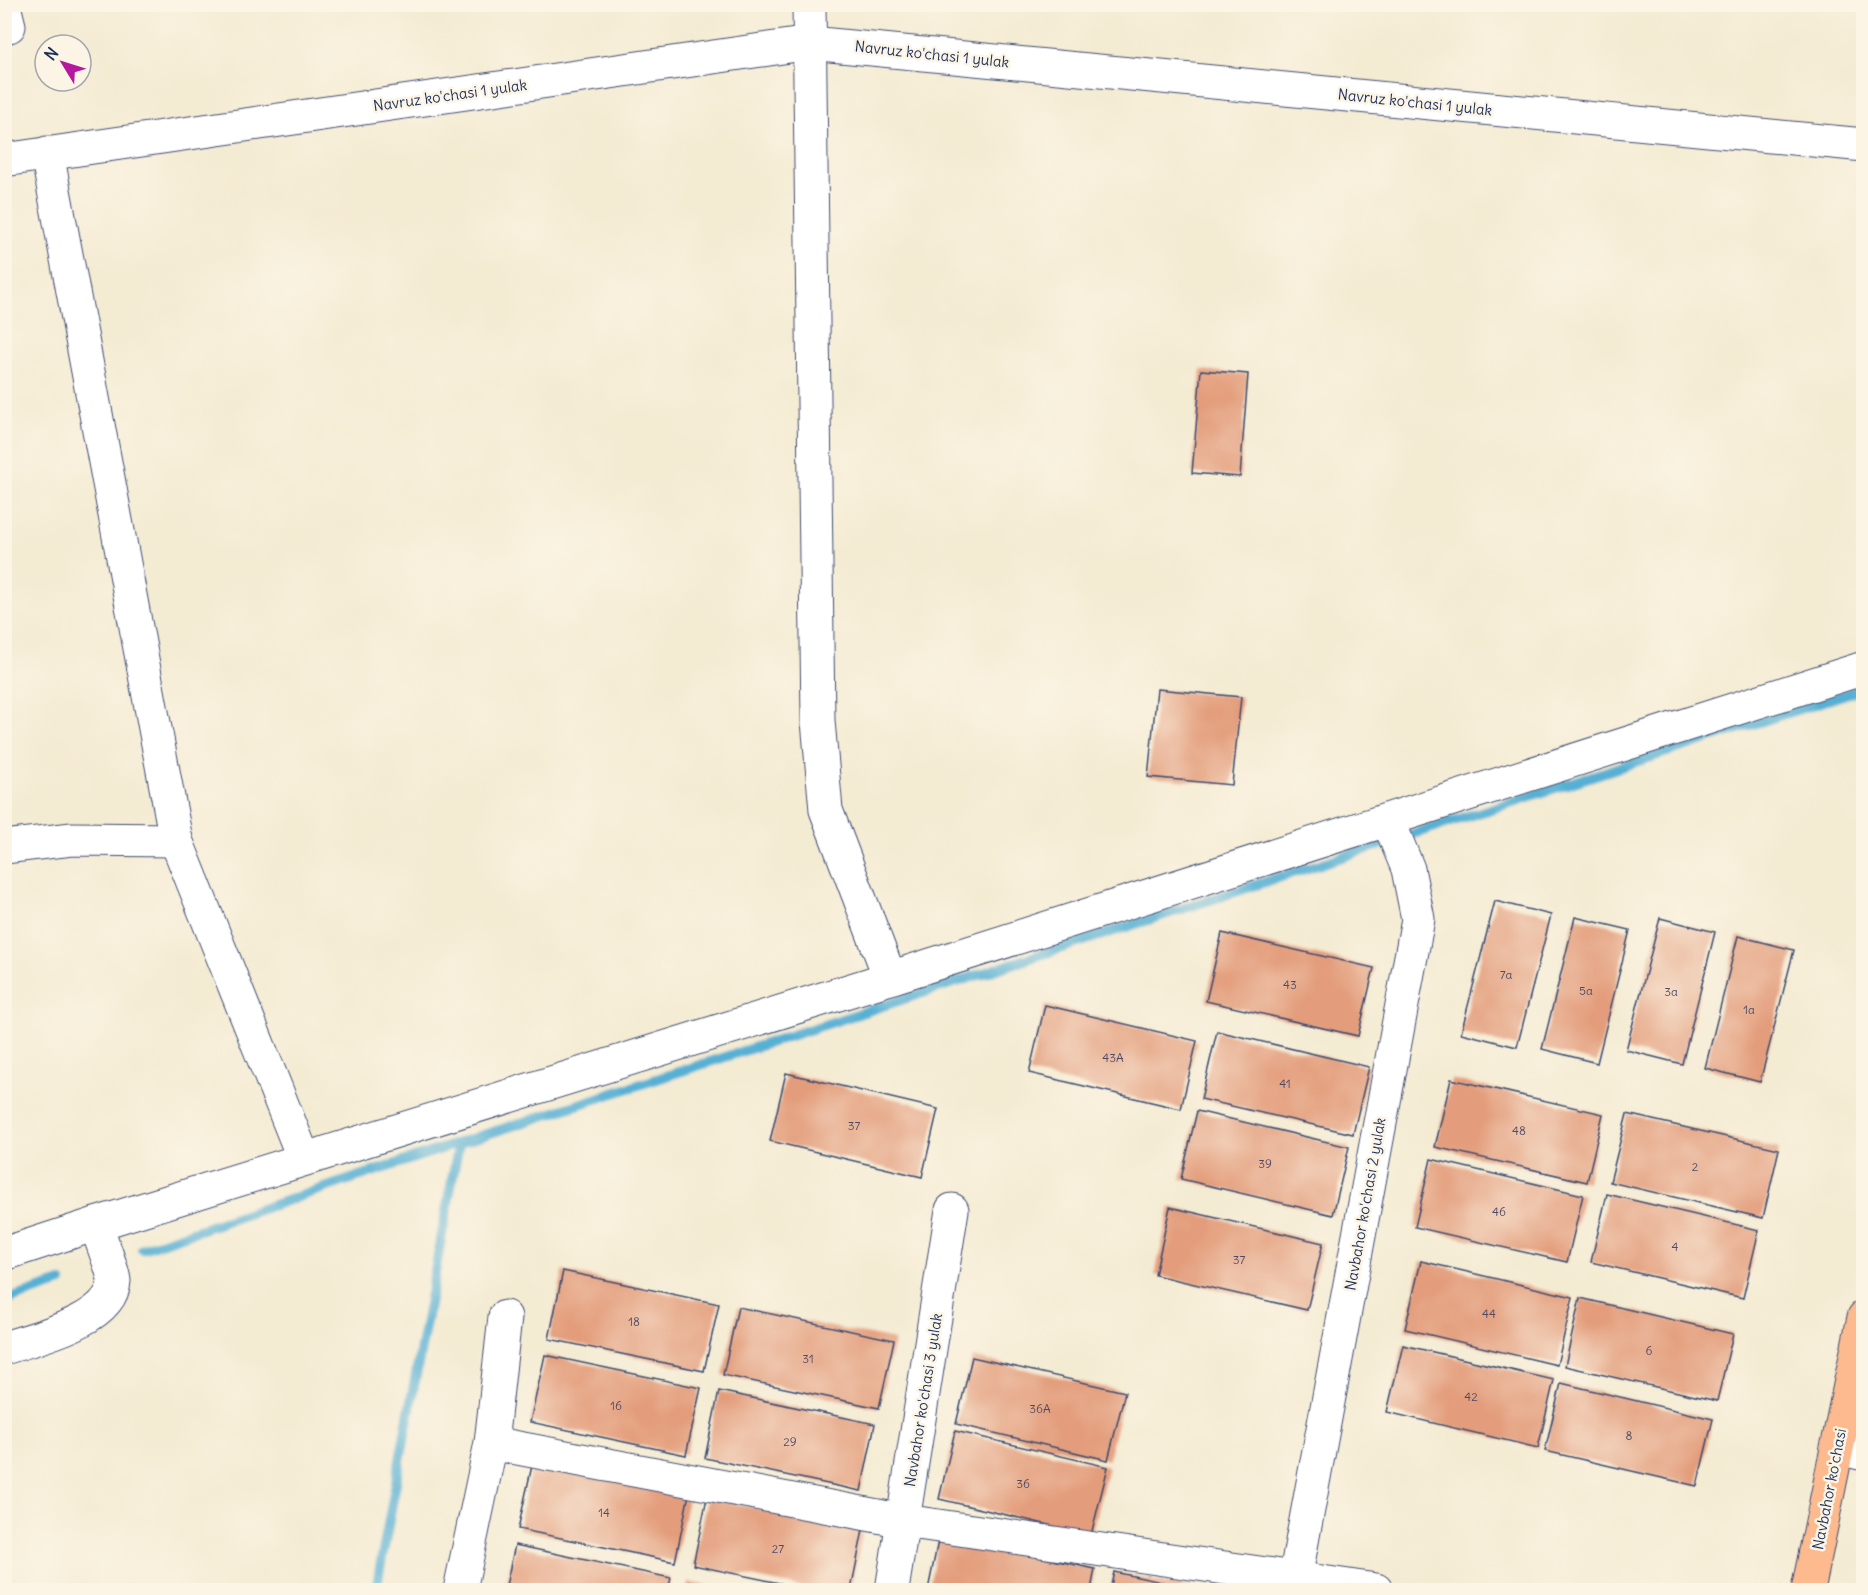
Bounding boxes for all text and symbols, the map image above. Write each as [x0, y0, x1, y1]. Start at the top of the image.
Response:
north arrow [33, 33, 93, 93]
street label: Navruz ko'chasi 1 yulak [854, 36, 1010, 72]
text: N [40, 43, 62, 64]
street label: Navruz ko'chasi 1 yulak [372, 75, 528, 115]
street label: Navruz ko'chasi 1 yulak [1337, 84, 1493, 120]
house number: 7a [1500, 967, 1513, 982]
house number: 43 [1283, 977, 1297, 992]
house number: 5a [1579, 983, 1593, 998]
house number: 3a [1664, 984, 1678, 999]
house number: 1a [1743, 1002, 1755, 1017]
house number: 43A [1102, 1050, 1124, 1065]
house number: 41 [1279, 1076, 1291, 1091]
street label: Navbahor ko'chasi 2 yulak [1340, 1116, 1390, 1292]
house number: 37 [848, 1118, 860, 1133]
house number: 48 [1512, 1123, 1526, 1138]
house number: 39 [1258, 1156, 1272, 1171]
house number: 2 [1692, 1159, 1699, 1174]
house number: 46 [1492, 1204, 1506, 1219]
house number: 4 [1672, 1239, 1679, 1254]
house number: 37 [1233, 1252, 1245, 1267]
house number: 44 [1482, 1306, 1496, 1321]
street label: Navbahor ko'chasi 3 yulak [900, 1311, 946, 1488]
house number: 18 [628, 1314, 640, 1329]
house number: 6 [1646, 1343, 1653, 1358]
house number: 31 [802, 1351, 814, 1366]
house number: 42 [1464, 1389, 1478, 1404]
house number: 16 [610, 1398, 622, 1413]
house number: 36A [1029, 1401, 1051, 1416]
street label: Navbahor ko'chasi [1808, 1427, 1850, 1551]
house number: 8 [1626, 1428, 1633, 1443]
house number: 29 [783, 1434, 797, 1449]
house number: 36 [1016, 1476, 1030, 1491]
house number: 14 [598, 1505, 610, 1520]
house number: 27 [772, 1541, 784, 1556]

